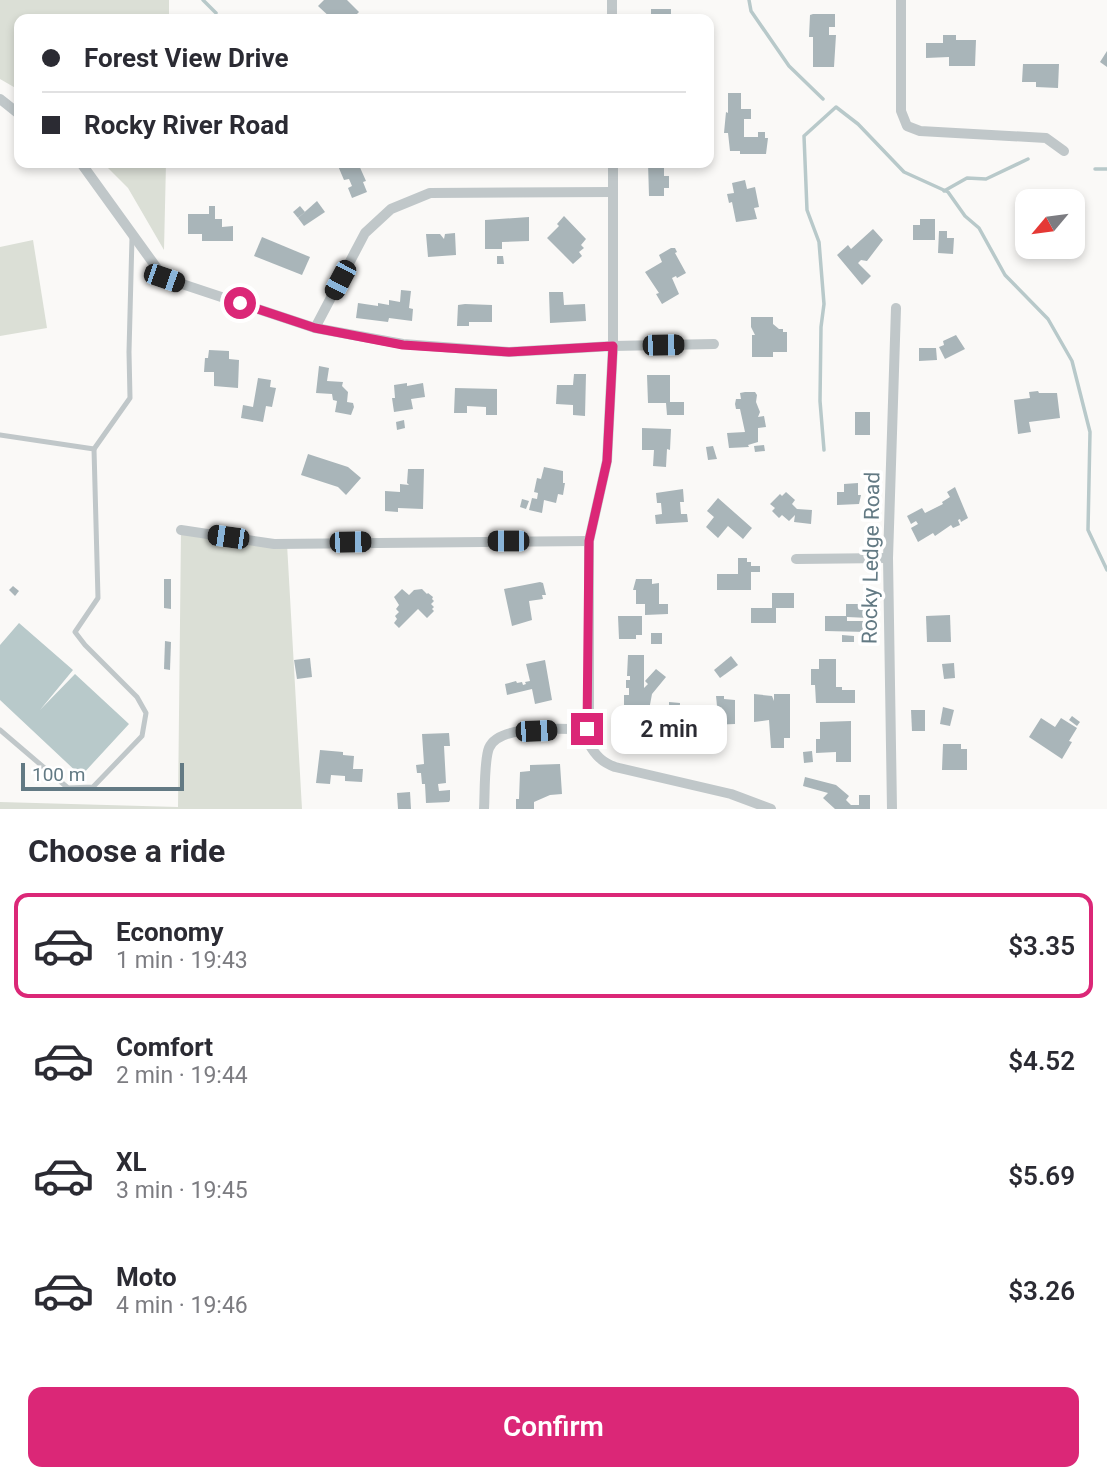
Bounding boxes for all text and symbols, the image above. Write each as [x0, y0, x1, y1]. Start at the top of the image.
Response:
text: Forest View Drive [84, 43, 288, 73]
text: Rocky River Road [84, 110, 289, 140]
north arrow [1015, 189, 1085, 259]
map controls [1015, 189, 1085, 259]
car [321, 257, 360, 303]
car [141, 261, 188, 295]
route start [224, 287, 256, 319]
car [642, 334, 685, 356]
street label: Rocky Ledge Road [857, 472, 885, 644]
car [206, 524, 251, 550]
car [329, 531, 372, 553]
car [488, 531, 530, 552]
callout: 2 min [612, 704, 727, 754]
route end [571, 713, 603, 745]
text: 2 min [640, 716, 698, 743]
car [515, 720, 558, 742]
scale bar [21, 760, 184, 792]
text: 100 m [32, 763, 85, 786]
text: Choose a ride [28, 832, 225, 870]
icon: car [32, 914, 95, 977]
text: Economy [116, 917, 223, 947]
text: $3.35 [1008, 931, 1075, 961]
text: 1 min · 19:43 [116, 947, 248, 974]
icon: car [32, 1029, 95, 1092]
text: Comfort [116, 1032, 213, 1062]
text: $4.52 [1008, 1046, 1075, 1076]
text: 2 min · 19:44 [116, 1062, 248, 1089]
icon: car [32, 1144, 95, 1207]
text: XL [116, 1147, 147, 1177]
text: $5.69 [1008, 1161, 1075, 1191]
text: 3 min · 19:45 [116, 1177, 248, 1204]
icon: car [32, 1259, 95, 1322]
text: Moto [116, 1262, 177, 1292]
text: $3.26 [1008, 1276, 1075, 1306]
text: 4 min · 19:46 [116, 1292, 248, 1319]
button: Confirm [28, 1387, 1079, 1467]

